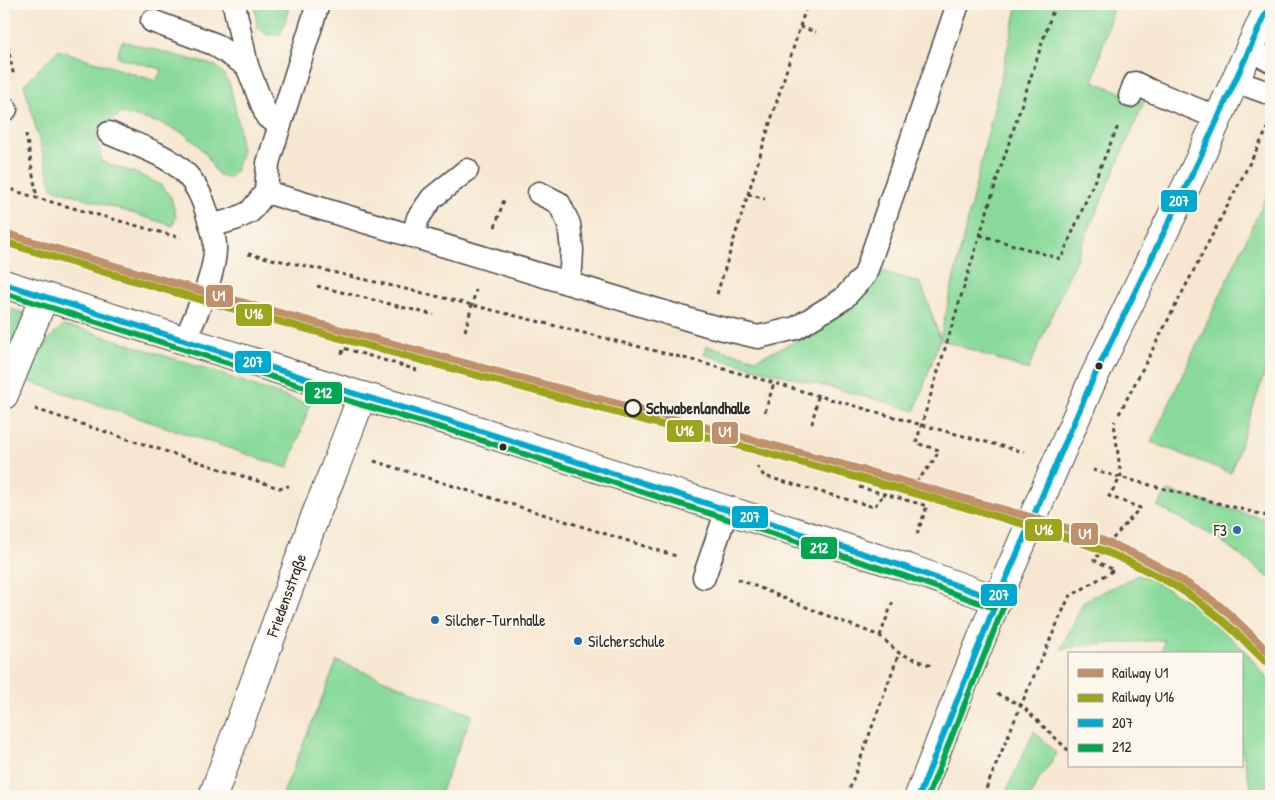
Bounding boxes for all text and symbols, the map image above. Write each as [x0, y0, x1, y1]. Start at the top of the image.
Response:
line badge: 207 [1160, 189, 1198, 213]
text: 207 [1169, 191, 1189, 210]
line badge: U1 [205, 284, 234, 308]
text: U1 [213, 286, 225, 305]
line badge: U16 [235, 303, 273, 327]
text: U16 [245, 304, 264, 323]
line badge: 207 [234, 350, 272, 374]
text: 207 [243, 352, 263, 371]
unlabelled marker [1094, 361, 1104, 371]
line badge: 212 [304, 381, 343, 405]
text: 212 [314, 383, 333, 402]
place label: Schwabenlandhalle [646, 397, 751, 419]
marker: Schwabenlandhalle [624, 399, 642, 417]
line badge: U16 [666, 419, 704, 443]
text: U16 [676, 421, 695, 440]
line badge: U1 [711, 421, 739, 445]
text: U1 [719, 422, 731, 441]
unlabelled marker [498, 442, 508, 452]
line badge: 207 [731, 505, 769, 529]
text: 207 [740, 507, 760, 526]
line badge: U16 [1024, 518, 1063, 542]
place label: F3 [1213, 519, 1227, 541]
text: U16 [1035, 520, 1054, 539]
line badge: U1 [1070, 522, 1099, 546]
text: U1 [1079, 524, 1091, 543]
marker: F3 [1231, 524, 1243, 536]
line badge: 212 [800, 536, 838, 560]
text: 212 [810, 538, 829, 557]
street label: Friedensstraße [260, 550, 311, 641]
line badge: 207 [980, 583, 1018, 607]
text: 207 [989, 585, 1009, 604]
place label: Silcher-Turnhalle [445, 609, 546, 631]
marker: Silcher-Turnhalle [429, 614, 441, 626]
place label: Silcherschule [588, 630, 665, 652]
marker: Silcherschule [572, 635, 584, 647]
legend [1068, 652, 1242, 768]
text: Railway U1 [1112, 662, 1168, 683]
text: Railway U16 [1112, 686, 1174, 707]
text: 207 [1112, 712, 1133, 733]
text: 212 [1112, 736, 1132, 757]

